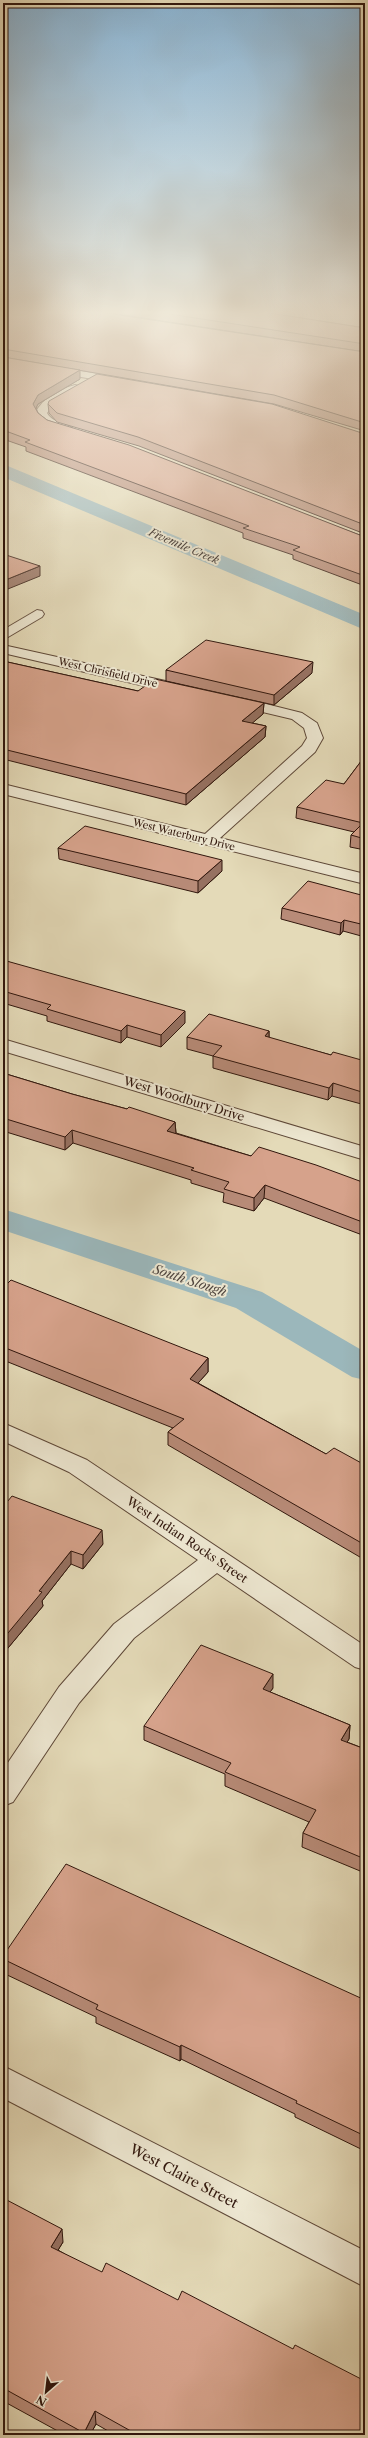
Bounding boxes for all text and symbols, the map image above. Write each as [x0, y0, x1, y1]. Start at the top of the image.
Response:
water label: Fivemile Creek [146, 525, 222, 567]
street label: West Chrisfield Drive [56, 655, 159, 690]
street label: West Waterbury Drive [130, 815, 237, 854]
street label: West Woodbury Drive [121, 1073, 247, 1124]
water label: South Slough [150, 1260, 229, 1299]
street label: West Indian Rocks Street [123, 1493, 251, 1586]
street label: West Claire Street [126, 2139, 241, 2212]
north arrow [26, 2372, 66, 2412]
text: N [33, 2392, 49, 2409]

